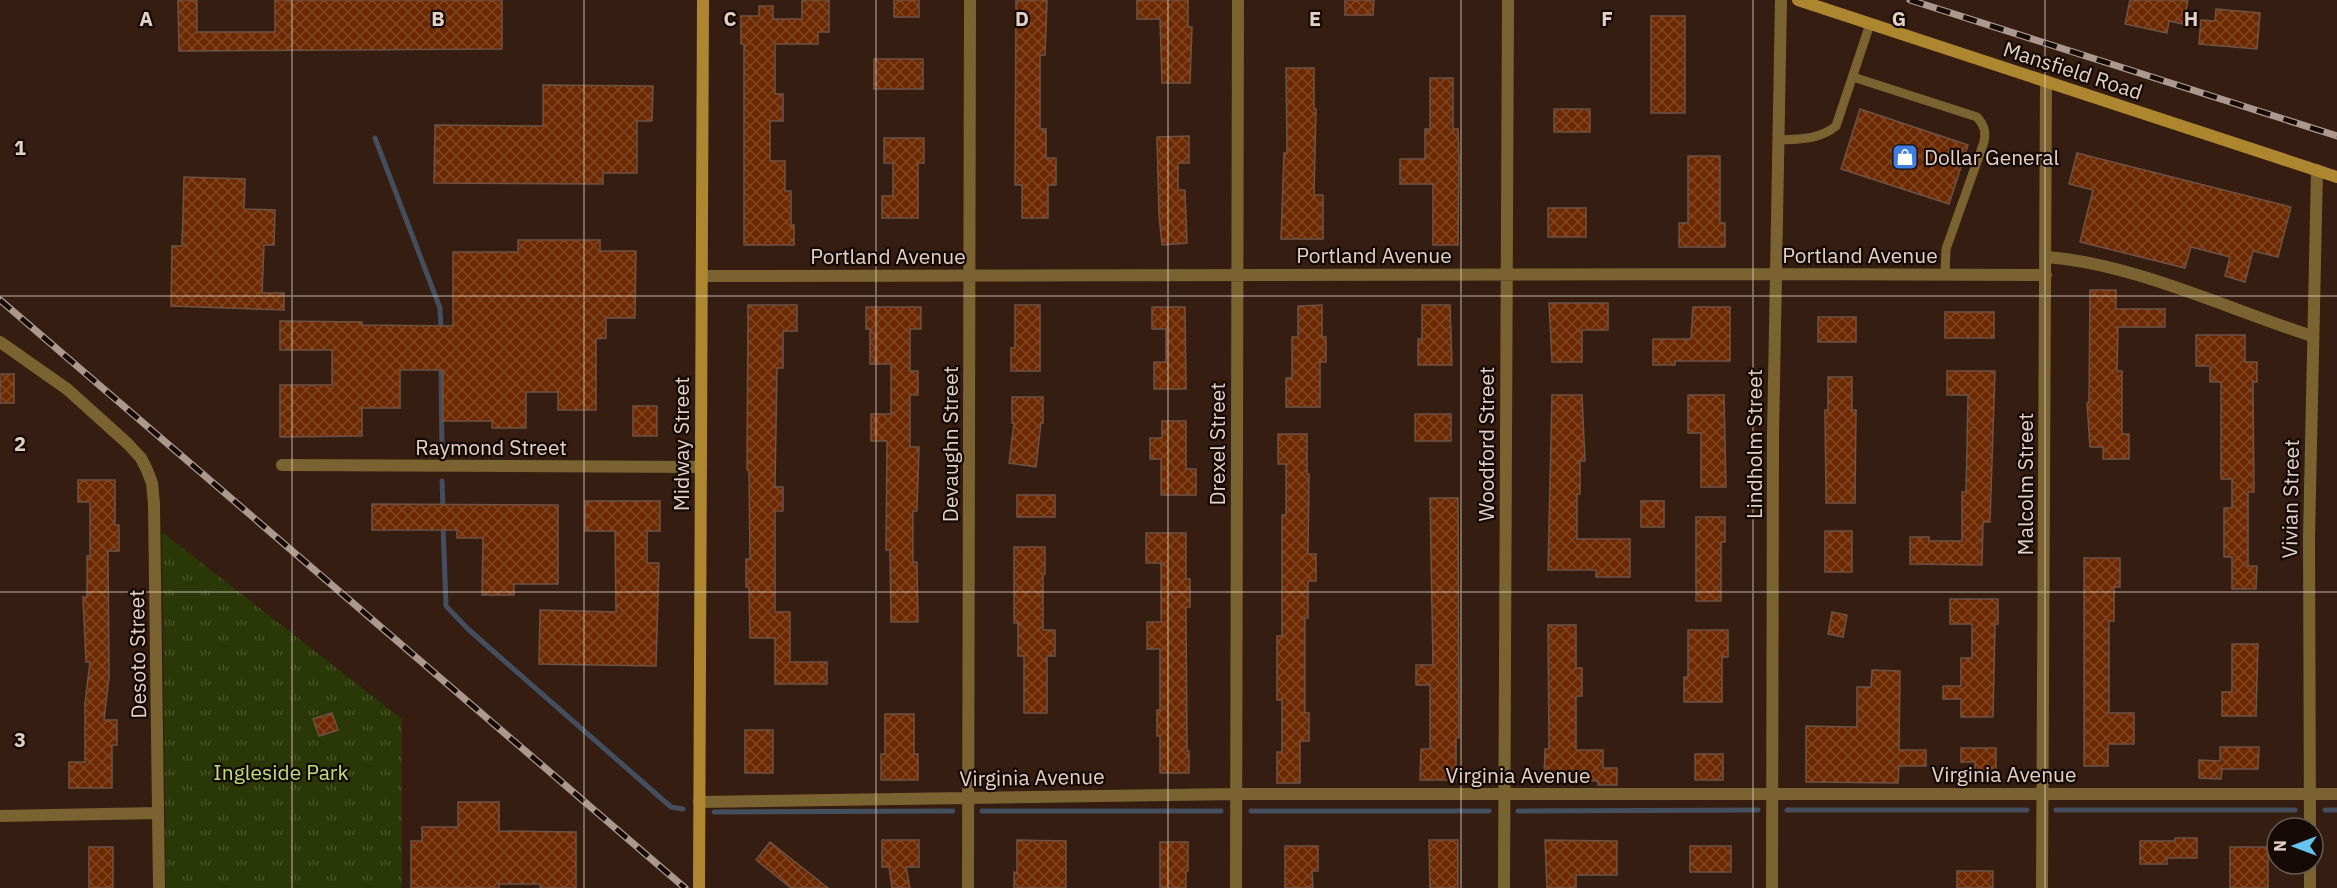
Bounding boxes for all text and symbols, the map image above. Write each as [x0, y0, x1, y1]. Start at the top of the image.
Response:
text: A [139, 5, 153, 32]
text: B [431, 5, 445, 32]
text: C [723, 5, 737, 32]
text: D [1015, 5, 1029, 32]
text: E [1309, 5, 1321, 32]
text: F [1601, 5, 1613, 32]
text: G [1892, 5, 1906, 32]
text: H [2184, 5, 2198, 32]
street label: Mansfield Road [2000, 34, 2146, 106]
text: 1 [14, 134, 26, 161]
shop icon: Dollar General [1890, 142, 1920, 172]
place label: Dollar General [1924, 143, 2059, 171]
street label: Portland Avenue [1296, 241, 1452, 269]
street label: Portland Avenue [1782, 241, 1938, 269]
street label: Portland Avenue [810, 242, 966, 270]
street label: Devaughn Street [936, 366, 964, 522]
street label: Woodford Street [1472, 367, 1500, 521]
street label: Lindholm Street [1740, 369, 1768, 519]
street label: Midway Street [667, 377, 695, 511]
street label: Drexel Street [1203, 382, 1231, 506]
street label: Malcolm Street [2011, 413, 2039, 555]
text: 2 [14, 430, 26, 457]
street label: Raymond Street [415, 433, 567, 461]
street label: Vivian Street [2275, 439, 2305, 559]
street label: Desoto Street [122, 589, 152, 719]
text: 3 [14, 726, 26, 753]
park label: Ingleside Park [213, 758, 349, 786]
street label: Virginia Avenue [1931, 760, 2077, 788]
street label: Virginia Avenue [1445, 761, 1591, 789]
street label: Virginia Avenue [959, 762, 1105, 792]
north arrow [2265, 816, 2325, 876]
text: N [2270, 840, 2290, 852]

